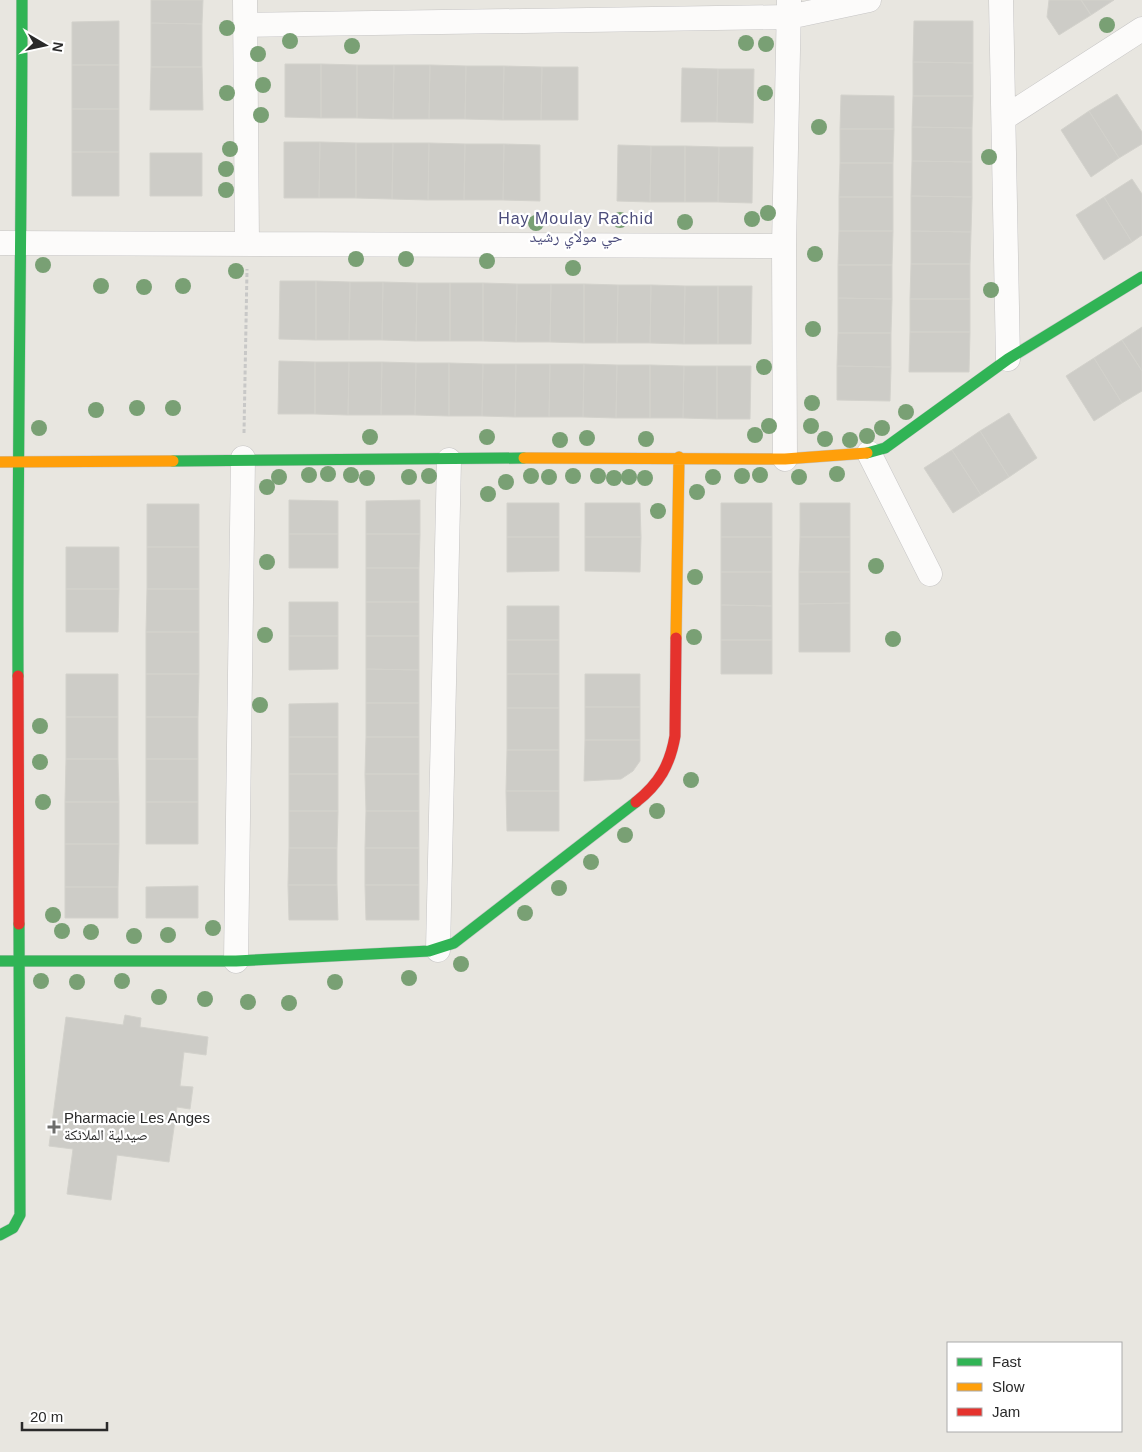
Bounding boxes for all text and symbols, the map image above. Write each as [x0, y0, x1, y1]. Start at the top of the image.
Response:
north arrow [20, 20, 70, 70]
text: N [49, 41, 67, 53]
district label: Hay Moulay Rachid حي مولاي رشيد [498, 210, 654, 249]
place label: Pharmacie Les Anges صيدلية الملائكة [64, 1109, 210, 1143]
marker: Pharmacie Les Anges صيدلية الملائكة [48, 1121, 60, 1133]
legend [947, 1342, 1122, 1432]
text: Fast [992, 1353, 1022, 1370]
text: Slow [992, 1378, 1025, 1395]
scale bar [22, 1400, 108, 1432]
text: Jam [992, 1403, 1020, 1420]
text: 20 m [30, 1408, 63, 1425]

